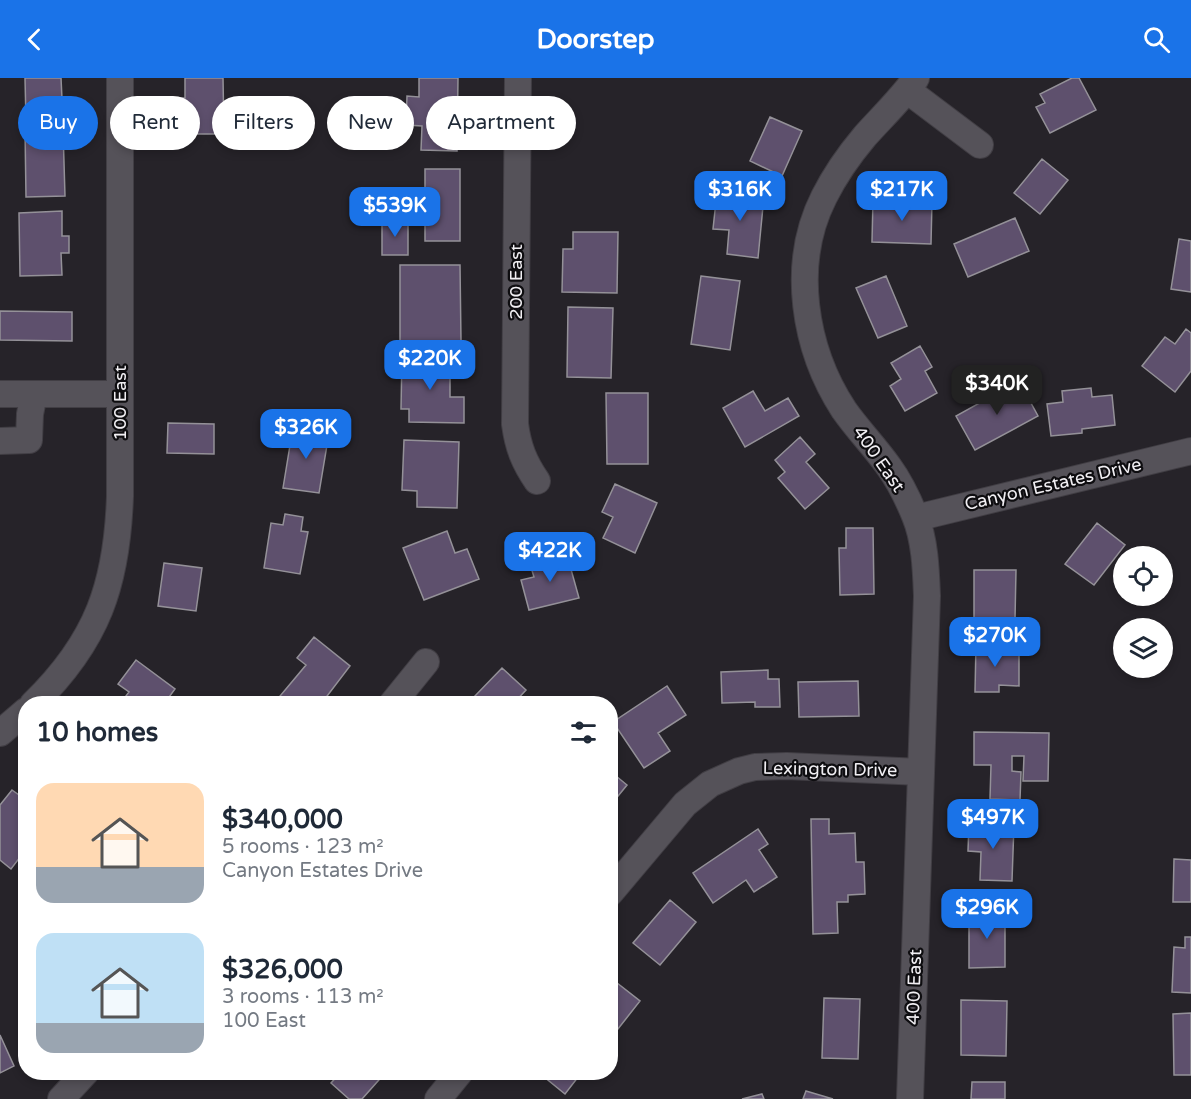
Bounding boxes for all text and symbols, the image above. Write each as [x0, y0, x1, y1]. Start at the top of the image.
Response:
icon: back [18, 23, 51, 56]
text: Doorstep [536, 23, 655, 56]
icon: search [1140, 23, 1173, 56]
chip: Buy [18, 96, 98, 150]
chip: Rent [110, 96, 200, 150]
chip: Filters [212, 96, 315, 150]
chip: New [327, 96, 414, 150]
chip: Apartment [426, 96, 576, 150]
pin: $316K [698, 171, 782, 222]
pin: $217K [860, 171, 944, 222]
text: $316K [708, 178, 772, 202]
text: $217K [870, 178, 934, 202]
pin: $539K [353, 187, 437, 238]
text: $539K [363, 194, 427, 218]
street label: 200 East [505, 244, 527, 320]
pin: $220K [388, 340, 472, 391]
text: $220K [398, 347, 462, 371]
street label: 100 East [109, 365, 131, 441]
pin: $340K [955, 365, 1039, 416]
text: $340K [965, 372, 1029, 396]
pin: $326K [264, 409, 348, 460]
text: $326K [274, 416, 338, 440]
street label: 400 East [848, 422, 910, 496]
street label: Canyon Estates Drive [962, 453, 1144, 515]
pin: $422K [508, 532, 592, 583]
text: $422K [518, 539, 582, 563]
map controls [1113, 546, 1173, 678]
button: locate [1113, 546, 1173, 606]
pin: $270K [953, 617, 1037, 668]
button: layers [1113, 618, 1173, 678]
text: $270K [963, 624, 1027, 648]
icon: filters [567, 716, 600, 749]
text: 10 homes [36, 717, 158, 748]
street label: Lexington Drive [762, 757, 898, 781]
pin: $497K [951, 799, 1035, 850]
text: $340,000 [222, 804, 343, 835]
text: $497K [961, 806, 1025, 830]
icon: home [84, 807, 156, 879]
text: 5 rooms · 123 m² [222, 835, 384, 859]
text: Canyon Estates Drive [222, 859, 423, 883]
pin: $296K [945, 889, 1029, 940]
text: $296K [955, 896, 1019, 920]
street label: 400 East [902, 949, 926, 1025]
text: $326,000 [222, 954, 343, 985]
icon: home [84, 957, 156, 1029]
text: 3 rooms · 113 m² [222, 985, 384, 1009]
text: 100 East [222, 1009, 306, 1033]

